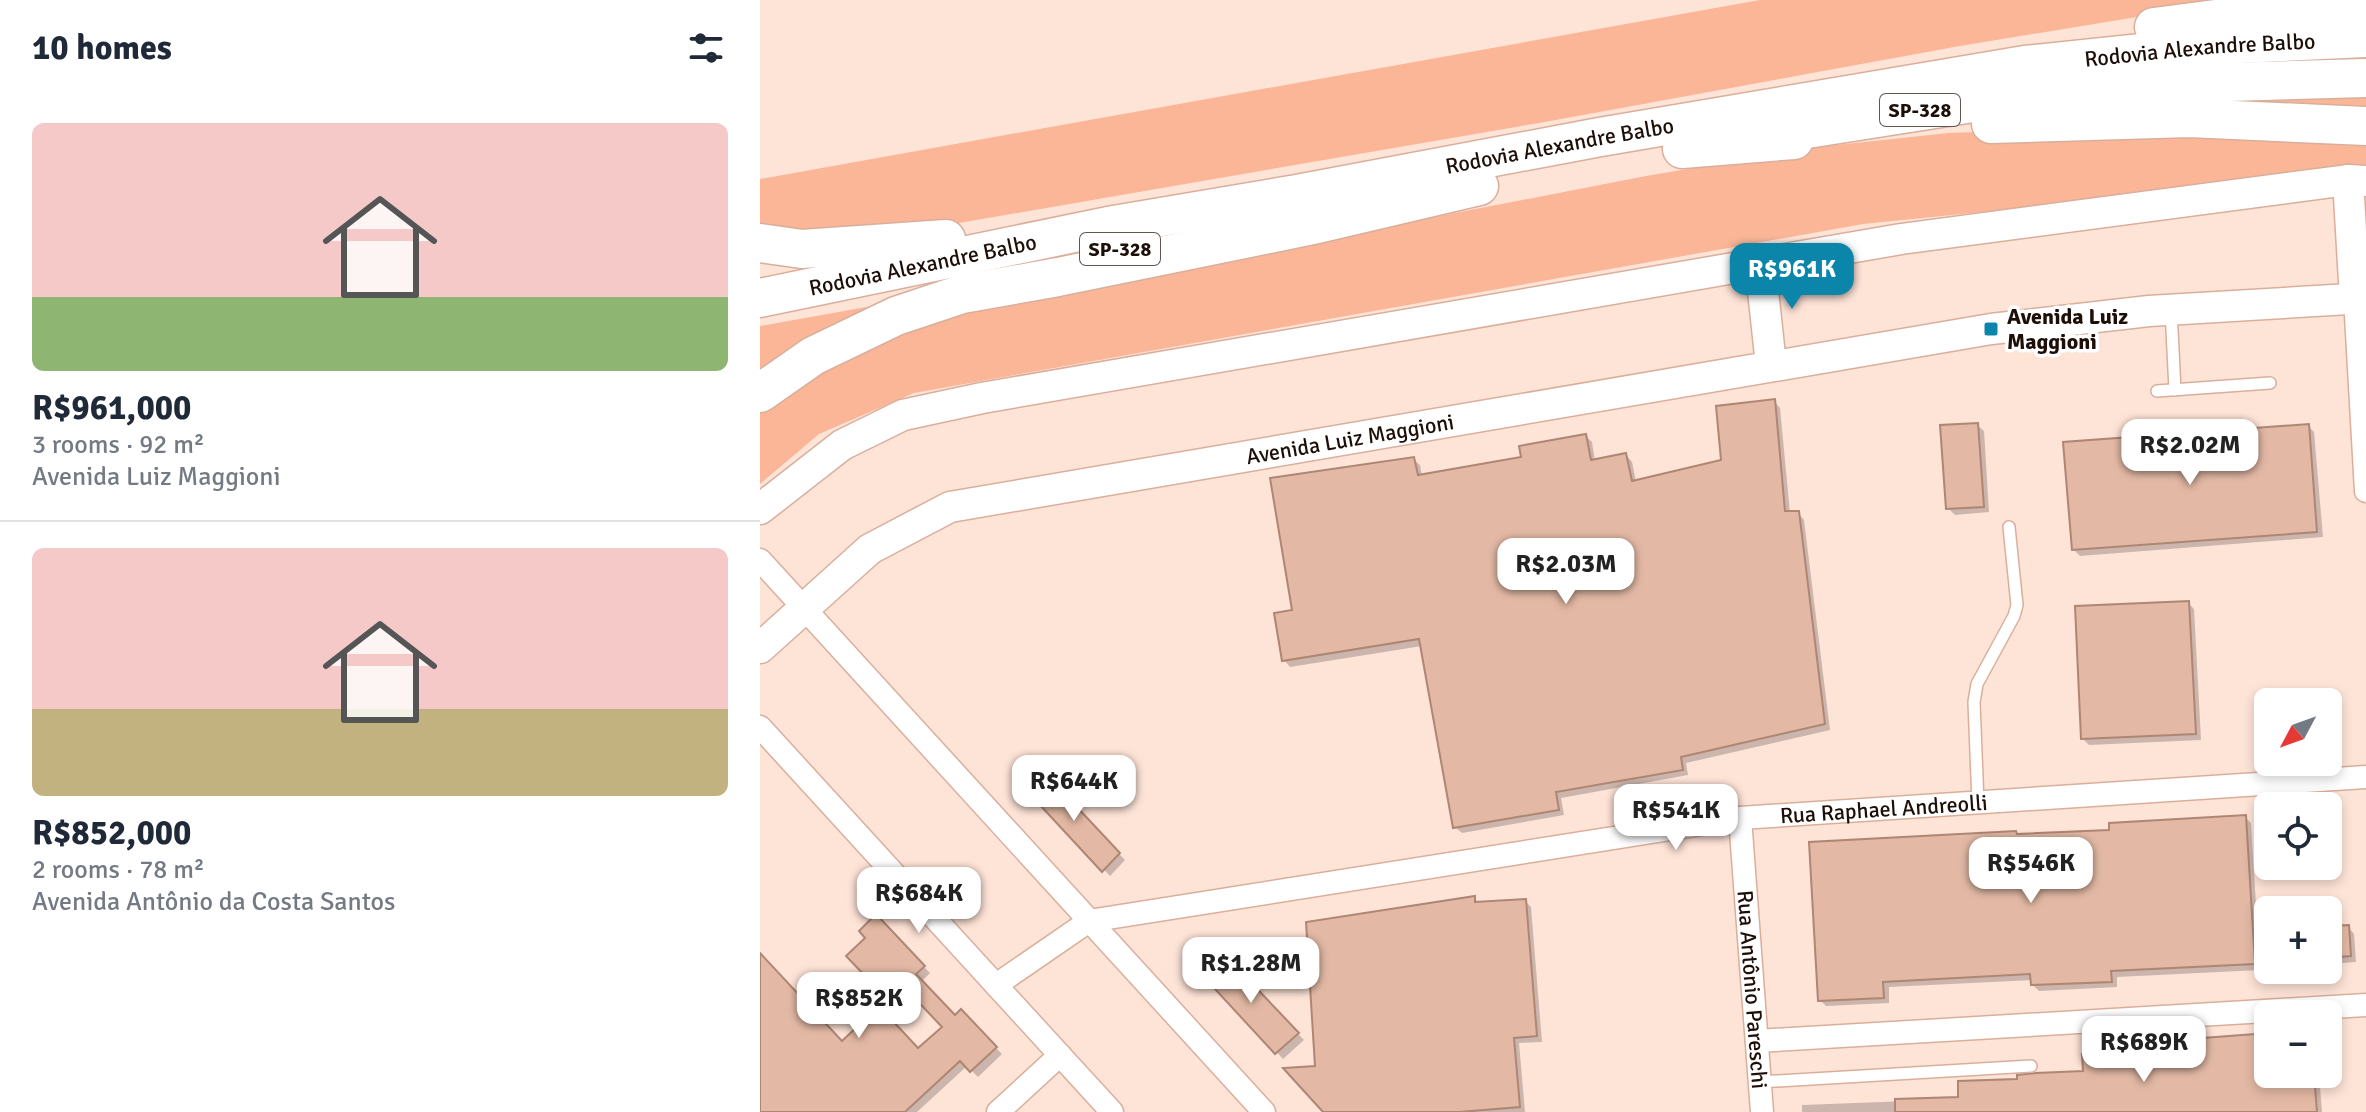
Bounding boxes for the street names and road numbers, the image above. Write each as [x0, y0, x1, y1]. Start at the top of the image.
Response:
street label: Rodovia Alexandre Balbo [2083, 27, 2316, 73]
road number: SP-328 [1880, 94, 1960, 126]
street label: Rodovia Alexandre Balbo [1443, 112, 1676, 180]
street label: Rodovia Alexandre Balbo [806, 228, 1039, 302]
road number: SP-328 [1080, 233, 1160, 265]
street label: Avenida Luiz Maggioni [1244, 408, 1456, 470]
street label: Rua Raphael Andreolli [1779, 789, 1988, 829]
street label: Rua Antônio Pareschi [1731, 889, 1773, 1090]

